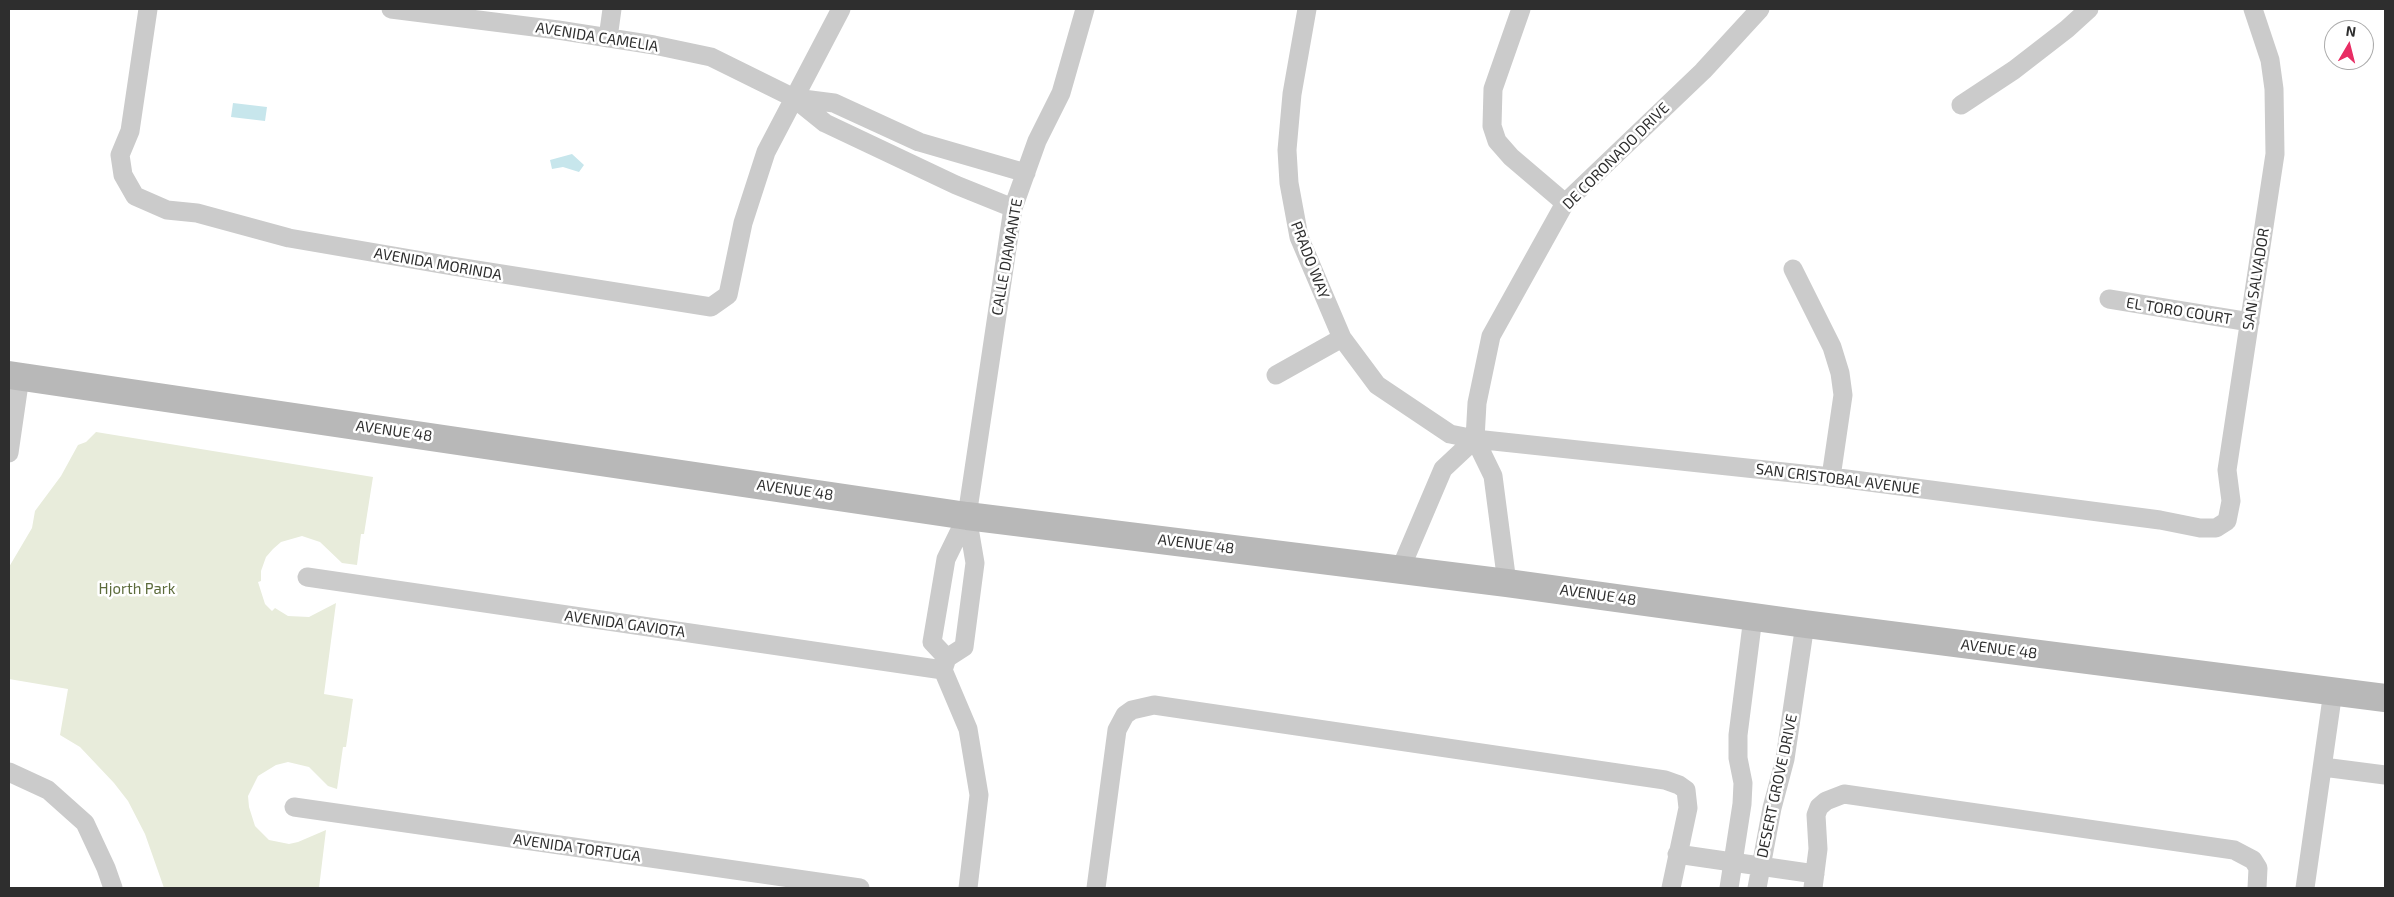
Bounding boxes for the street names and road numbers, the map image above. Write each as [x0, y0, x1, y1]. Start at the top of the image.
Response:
street label: AVENIDA CAMELIA [534, 18, 660, 56]
street label: DE CORONADO DRIVE [1559, 99, 1673, 213]
street label: CALLE DIAMANTE [988, 197, 1026, 317]
street label: PRADO WAY [1287, 219, 1333, 301]
street label: SAN SALVADOR [2239, 227, 2273, 331]
street label: AVENIDA MORINDA [373, 244, 503, 284]
street label: EL TORO COURT [2125, 294, 2233, 328]
street label: AVENUE 48 [355, 417, 433, 445]
street label: SAN CRISTOBAL AVENUE [1755, 460, 1921, 498]
street label: AVENUE 48 [756, 476, 834, 504]
street label: AVENUE 48 [1157, 530, 1235, 558]
street label: AVENUE 48 [1559, 581, 1637, 609]
street label: AVENIDA GAVIOTA [563, 607, 687, 641]
street label: AVENUE 48 [1960, 635, 2038, 663]
street label: DESERT GROVE DRIVE [1753, 712, 1801, 860]
street label: AVENIDA TORTUGA [512, 830, 642, 866]

